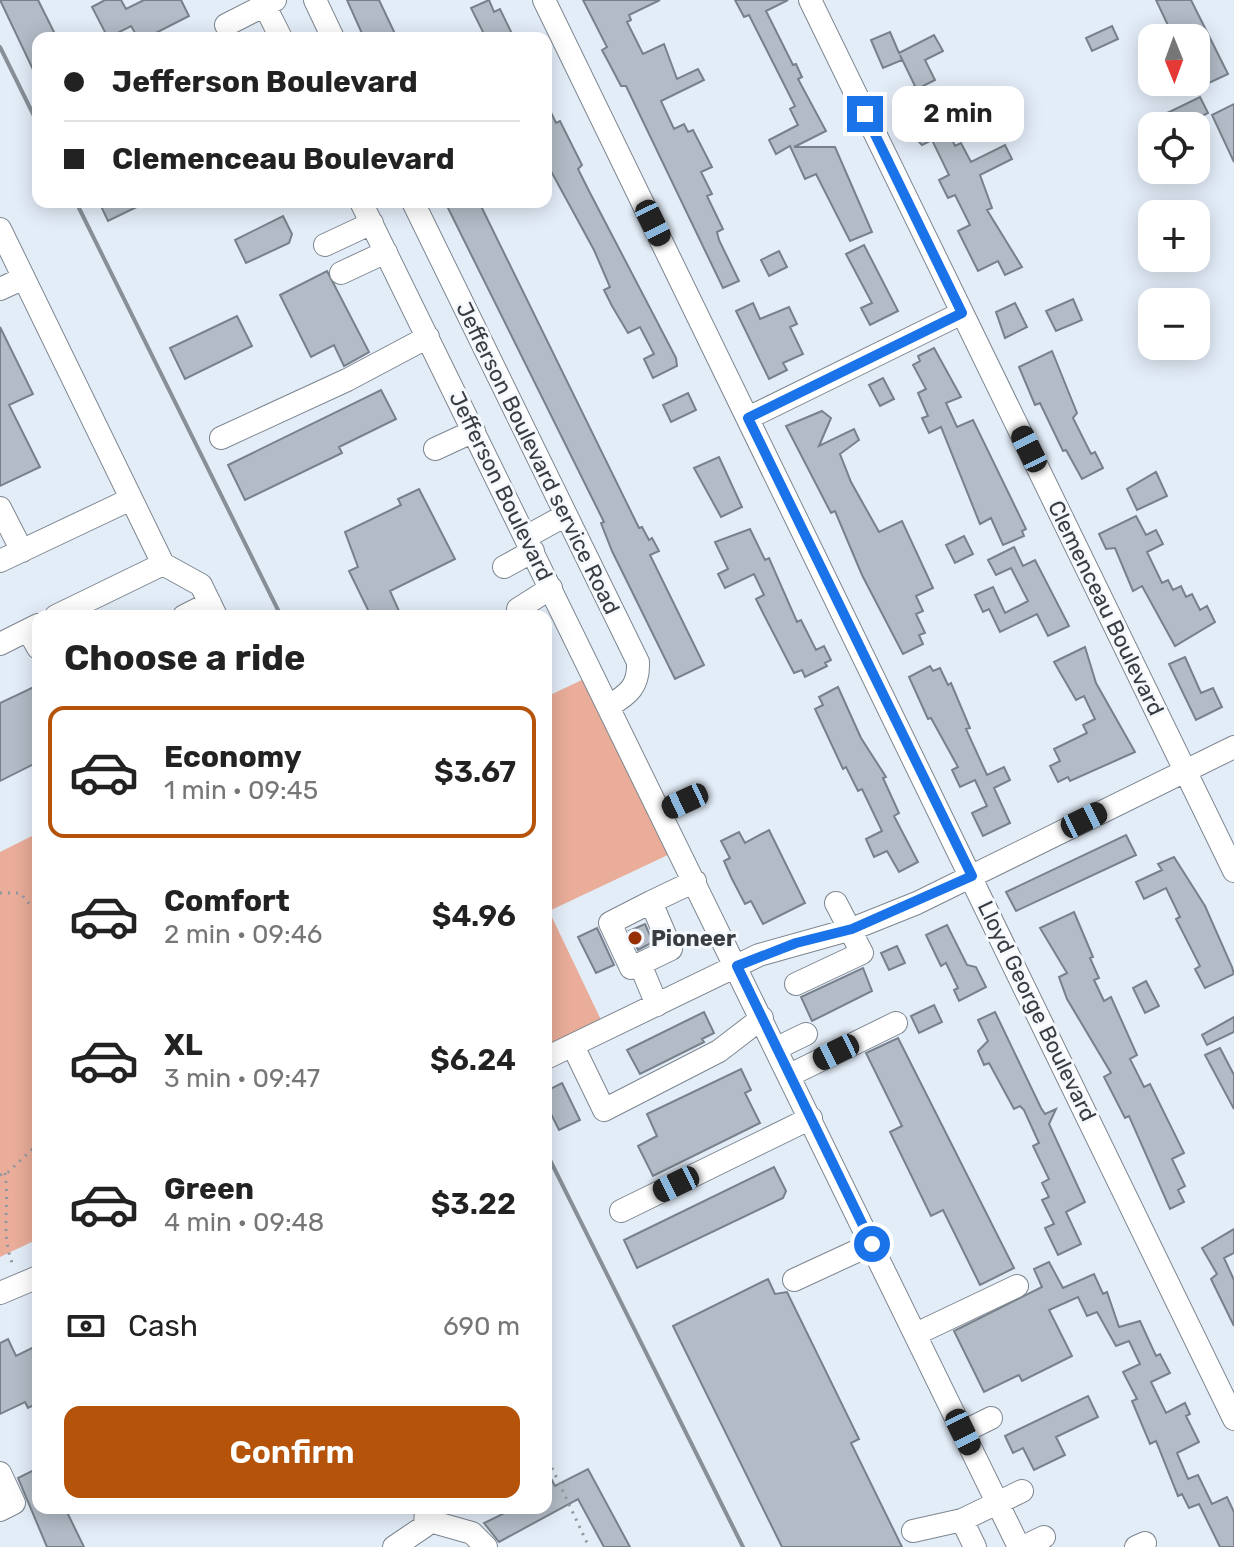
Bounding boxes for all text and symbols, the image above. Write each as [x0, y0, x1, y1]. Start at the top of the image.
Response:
north arrow [1138, 24, 1210, 96]
map controls [1138, 24, 1210, 360]
text: Jefferson Boulevard [112, 64, 418, 100]
callout: 2 min [893, 86, 1025, 142]
route end [847, 96, 883, 132]
text: 2 min [923, 98, 993, 129]
button: locate [1138, 112, 1210, 184]
text: Clemenceau Boulevard [112, 141, 455, 177]
car [632, 196, 674, 250]
button: + [1138, 200, 1210, 272]
button: − [1138, 288, 1210, 360]
street label: Jefferson Boulevard service Road [451, 298, 625, 618]
street label: Jefferson Boulevard [444, 387, 558, 585]
car [1008, 422, 1050, 476]
street label: Clemenceau Boulevard [1042, 496, 1170, 720]
text: Choose a ride [64, 636, 305, 679]
icon: car [68, 736, 140, 808]
text: Economy [164, 739, 302, 775]
text: $3.67 [434, 754, 516, 790]
text: 1 min · 09:45 [164, 775, 318, 806]
car [658, 780, 712, 822]
car [1057, 799, 1111, 841]
icon: car [68, 880, 140, 952]
text: Comfort [164, 883, 290, 919]
street label: Lloyd George Boulevard [972, 896, 1102, 1126]
text: $4.96 [432, 898, 516, 934]
text: 2 min · 09:46 [164, 919, 323, 950]
place label: Pioneer [651, 925, 736, 952]
marker: Pioneer [626, 929, 644, 947]
icon: car [68, 1024, 140, 1096]
text: XL [164, 1027, 203, 1063]
car [809, 1031, 863, 1073]
text: $6.24 [430, 1042, 516, 1078]
text: 3 min · 09:47 [164, 1063, 320, 1094]
car [649, 1163, 703, 1205]
icon: car [68, 1168, 140, 1240]
text: Green [164, 1171, 254, 1207]
text: $3.22 [431, 1186, 516, 1222]
text: 4 min · 09:48 [164, 1207, 324, 1238]
route start [854, 1226, 890, 1262]
icon: cash [64, 1304, 108, 1348]
text: Cash [128, 1308, 198, 1344]
text: 690 m [443, 1311, 520, 1342]
car [942, 1405, 984, 1459]
button: Confirm [64, 1406, 520, 1498]

